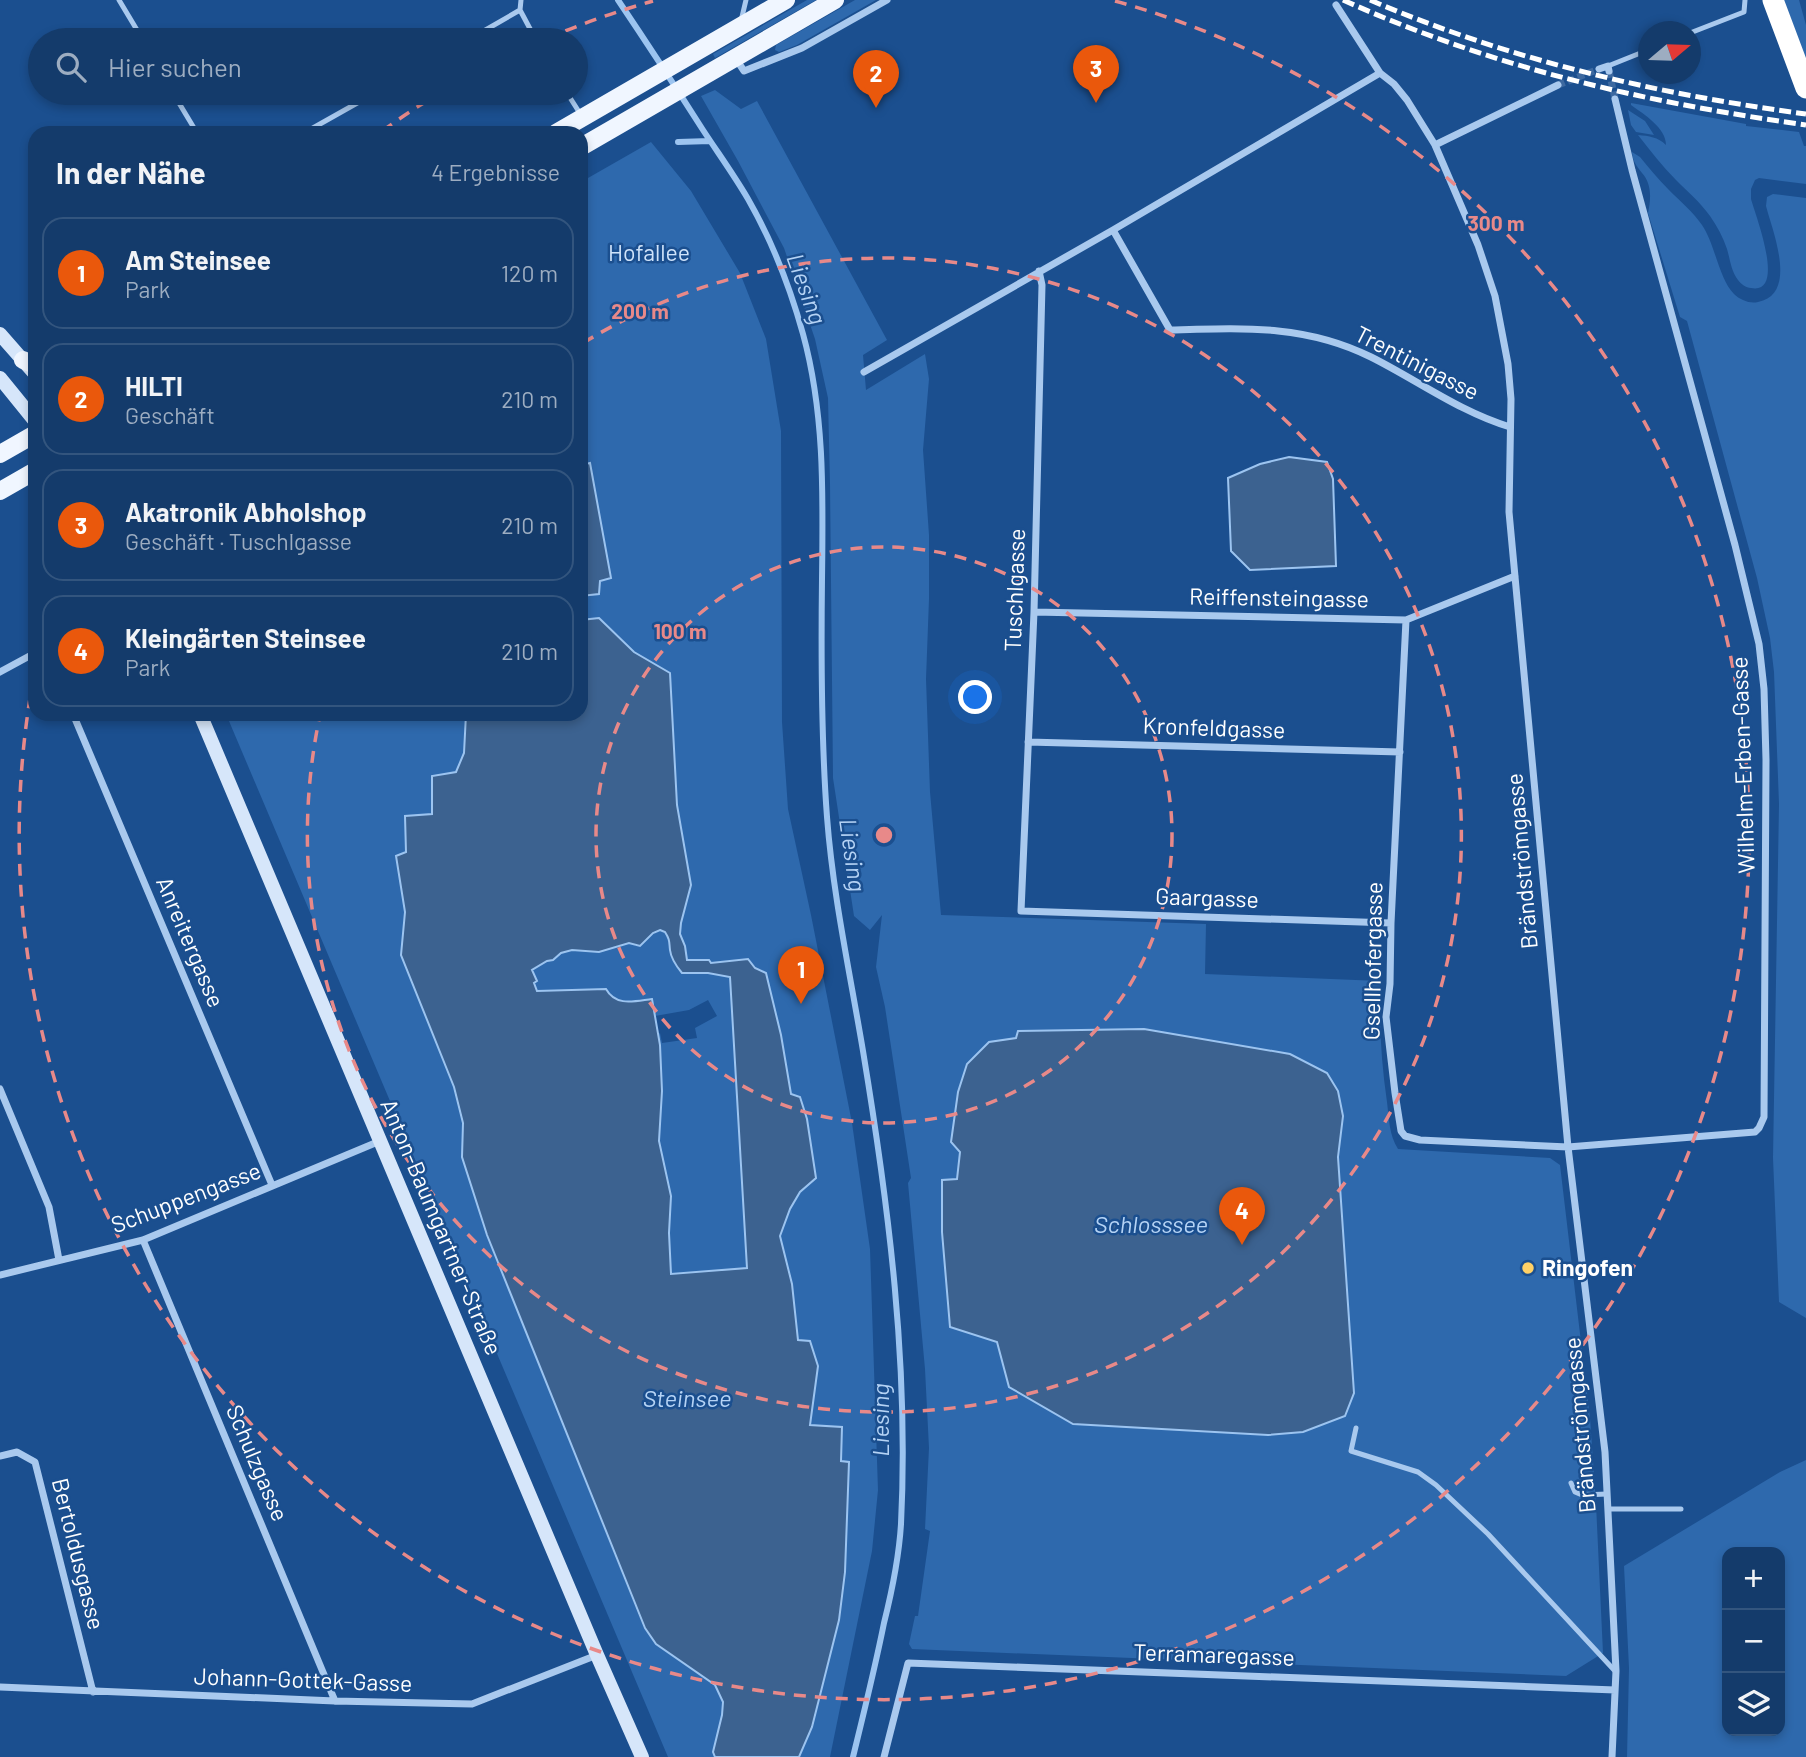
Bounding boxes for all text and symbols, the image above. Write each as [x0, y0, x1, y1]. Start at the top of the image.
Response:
north arrow [1638, 21, 1701, 84]
search box [28, 28, 588, 105]
pin: 3 [1073, 45, 1119, 103]
icon: search [52, 48, 90, 86]
pin: 2 [853, 50, 899, 108]
text: Hier suchen [108, 51, 242, 82]
text: In der Nähe [56, 154, 206, 190]
text: 4 Ergebnisse [431, 158, 560, 186]
text: 300 m [1467, 210, 1525, 235]
park label: Hofallee [608, 238, 690, 266]
text: Am Steinsee [125, 244, 271, 275]
water label: Liesing [781, 249, 834, 328]
text: 1 [77, 259, 85, 287]
text: 120 m [501, 259, 558, 287]
text: Park [125, 275, 170, 303]
text: 200 m [611, 298, 669, 323]
street label: Trentinigasse [1351, 319, 1484, 405]
text: HILTI [125, 370, 183, 401]
text: 2 [75, 385, 87, 413]
text: 210 m [501, 385, 558, 413]
text: Geschäft [125, 401, 215, 429]
text: Akatronik Abholshop [125, 496, 367, 527]
text: 3 [75, 511, 87, 539]
text: 210 m [501, 511, 558, 539]
text: Geschäft · Tuschlgasse [125, 527, 352, 555]
street label: Tuschlgasse [998, 528, 1030, 652]
street label: Reiffensteingasse [1189, 581, 1369, 613]
text: 100 m [653, 618, 707, 643]
text: Kleingärten Steinsee [125, 622, 366, 653]
text: 4 [74, 637, 88, 665]
text: 210 m [501, 637, 558, 665]
text: Park [125, 653, 170, 681]
street label: Wilhelm-Erben-Gasse [1724, 656, 1760, 874]
your location [958, 680, 992, 714]
street label: Kronfeldgasse [1142, 711, 1286, 743]
street label: Brändströmgasse [1499, 772, 1543, 950]
water label: Liesing [834, 816, 873, 893]
centre of rings [872, 823, 896, 847]
street label: Anreitergasse [151, 872, 231, 1011]
street label: Gaargasse [1155, 881, 1259, 913]
street label: Gsellhofergasse [1357, 882, 1387, 1040]
pin: 1 [778, 946, 824, 1004]
street label: Anton-Baumgartner-Straße [375, 1094, 509, 1359]
street label: Schuppengasse [107, 1156, 264, 1238]
pin: 4 [1219, 1187, 1265, 1245]
water label: Schlosssee [1094, 1209, 1208, 1238]
place label: Ringofen [1542, 1253, 1633, 1281]
marker: Ringofen [1520, 1260, 1536, 1276]
street label: Brändströmgasse [1557, 1336, 1601, 1514]
water label: Steinsee [643, 1383, 731, 1412]
water label: Liesing [865, 1383, 894, 1457]
street label: Schulzgasse [221, 1400, 295, 1525]
street label: Bertoldusgasse [47, 1475, 111, 1632]
map controls [1722, 1547, 1785, 1736]
button: + [1722, 1547, 1785, 1610]
button: − [1722, 1610, 1785, 1673]
street label: Terramaregasse [1133, 1637, 1295, 1671]
street label: Johann-Gottek-Gasse [193, 1661, 413, 1697]
button: layers [1722, 1673, 1785, 1736]

